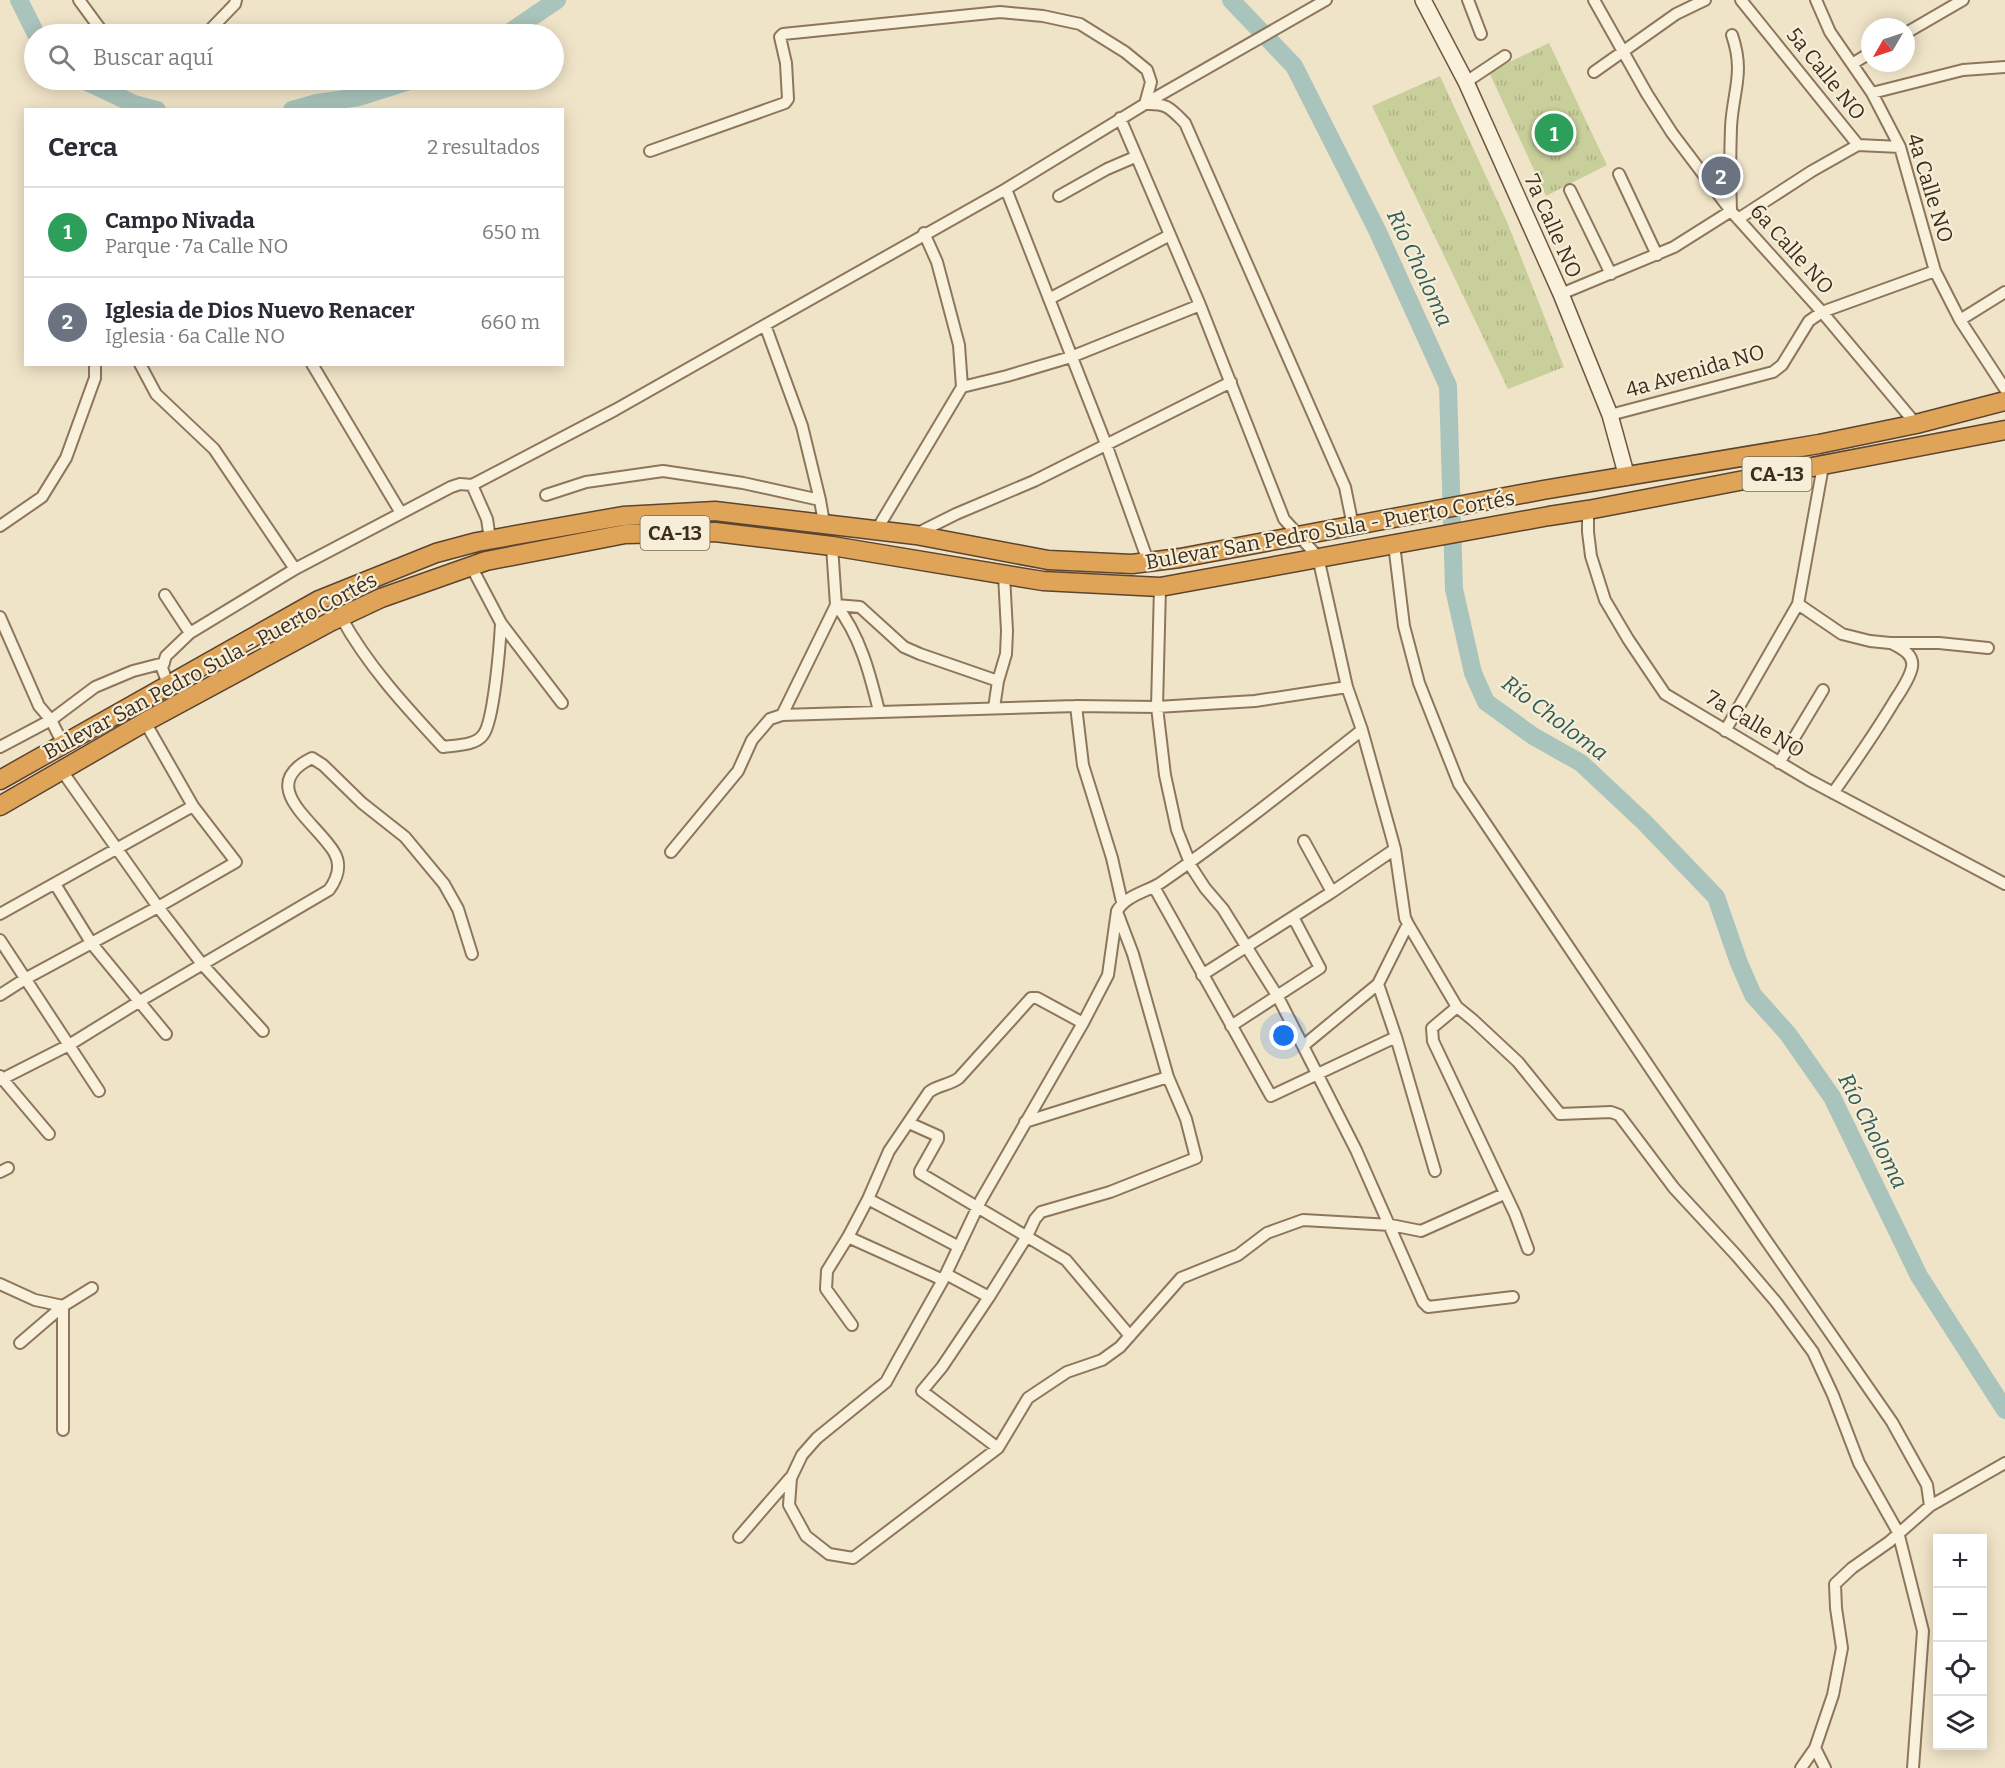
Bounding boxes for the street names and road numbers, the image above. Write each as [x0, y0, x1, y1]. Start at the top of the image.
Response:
street label: 5a Calle NO [1781, 22, 1871, 126]
street label: 4a Calle NO [1901, 130, 1959, 246]
street label: 7a Calle NO [1519, 170, 1587, 282]
street label: 6a Calle NO [1745, 198, 1839, 300]
street label: 4a Avenida NO [1622, 339, 1768, 403]
road number: CA-13 [1742, 457, 1812, 491]
street label: Bulevar San Pedro Sula - Puerto Cortés [1143, 485, 1517, 575]
road number: CA-13 [640, 516, 710, 550]
street label: Bulevar San Pedro Sula - Puerto Cortés [39, 567, 381, 765]
street label: 7a Calle NO [1701, 684, 1809, 764]

